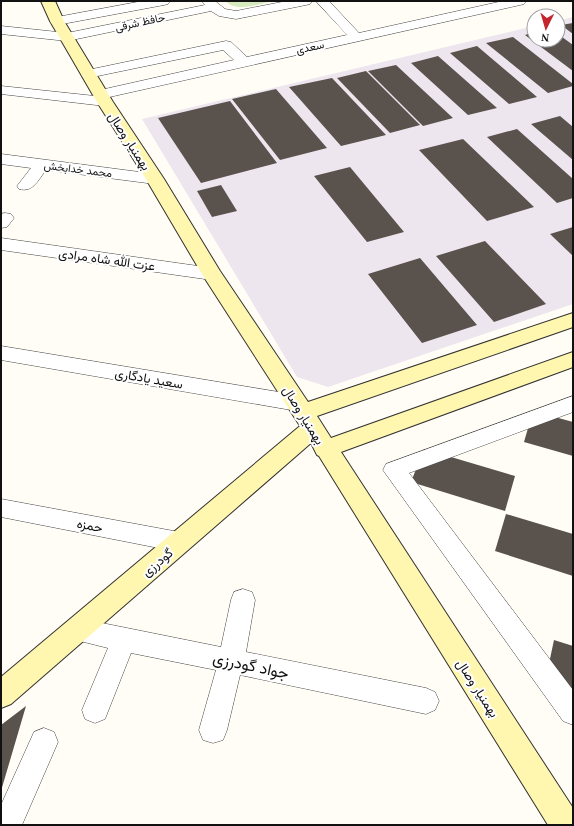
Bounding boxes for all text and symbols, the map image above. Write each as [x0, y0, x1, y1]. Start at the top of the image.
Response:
north arrow [526, 8, 566, 48]
street label: حافظ شرقی [114, 11, 166, 34]
text: N [541, 32, 550, 44]
street label: سعدی [295, 38, 326, 57]
street label: بهمنیار وصال [104, 109, 154, 174]
street label: محمد خدابخش [43, 159, 113, 180]
street label: عزت الله شاه مرادی [57, 245, 156, 275]
street label: سعید یادگاری [114, 365, 184, 393]
street label: بهمنیار وصال [279, 383, 328, 448]
street label: حمزه [75, 516, 104, 536]
street label: گودرزی [139, 545, 177, 580]
street label: جواد گودرزی [211, 649, 291, 684]
street label: بهمنیار وصال [452, 656, 502, 721]

